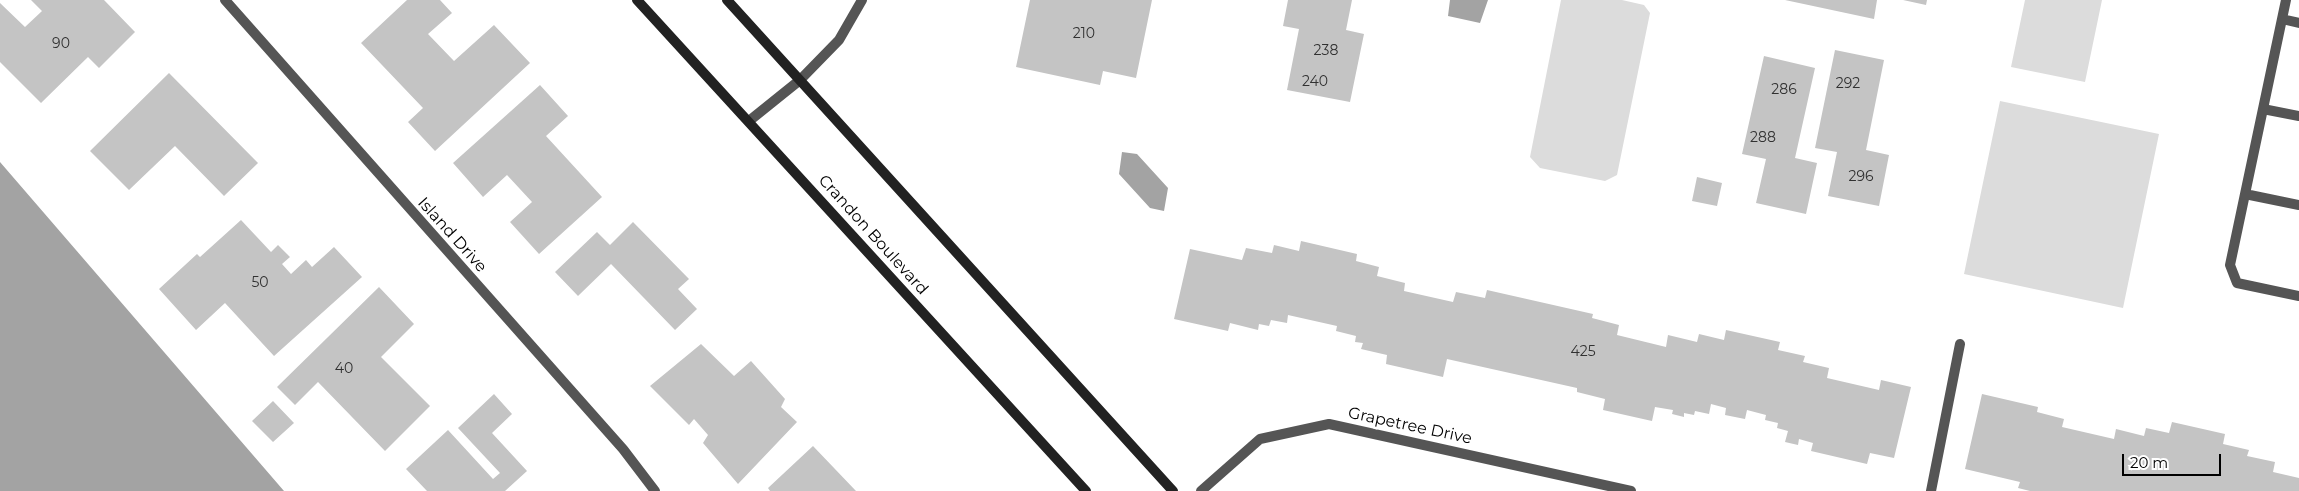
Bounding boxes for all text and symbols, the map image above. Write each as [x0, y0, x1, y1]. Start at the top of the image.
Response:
house number: 210 [1073, 26, 1095, 42]
house number: 90 [52, 36, 70, 52]
house number: 238 [1314, 43, 1338, 59]
house number: 240 [1302, 74, 1328, 90]
house number: 292 [1836, 76, 1860, 92]
house number: 286 [1771, 82, 1797, 98]
house number: 288 [1750, 130, 1776, 146]
house number: 296 [1848, 169, 1874, 185]
street label: Crandon Boulevard [814, 171, 932, 299]
street label: Island Drive [413, 194, 491, 276]
house number: 50 [251, 275, 269, 291]
house number: 425 [1570, 344, 1596, 360]
house number: 40 [335, 361, 353, 377]
street label: Grapetree Drive [1346, 403, 1474, 449]
scale bar [2124, 444, 2223, 476]
text: 20 m [2130, 453, 2168, 472]

